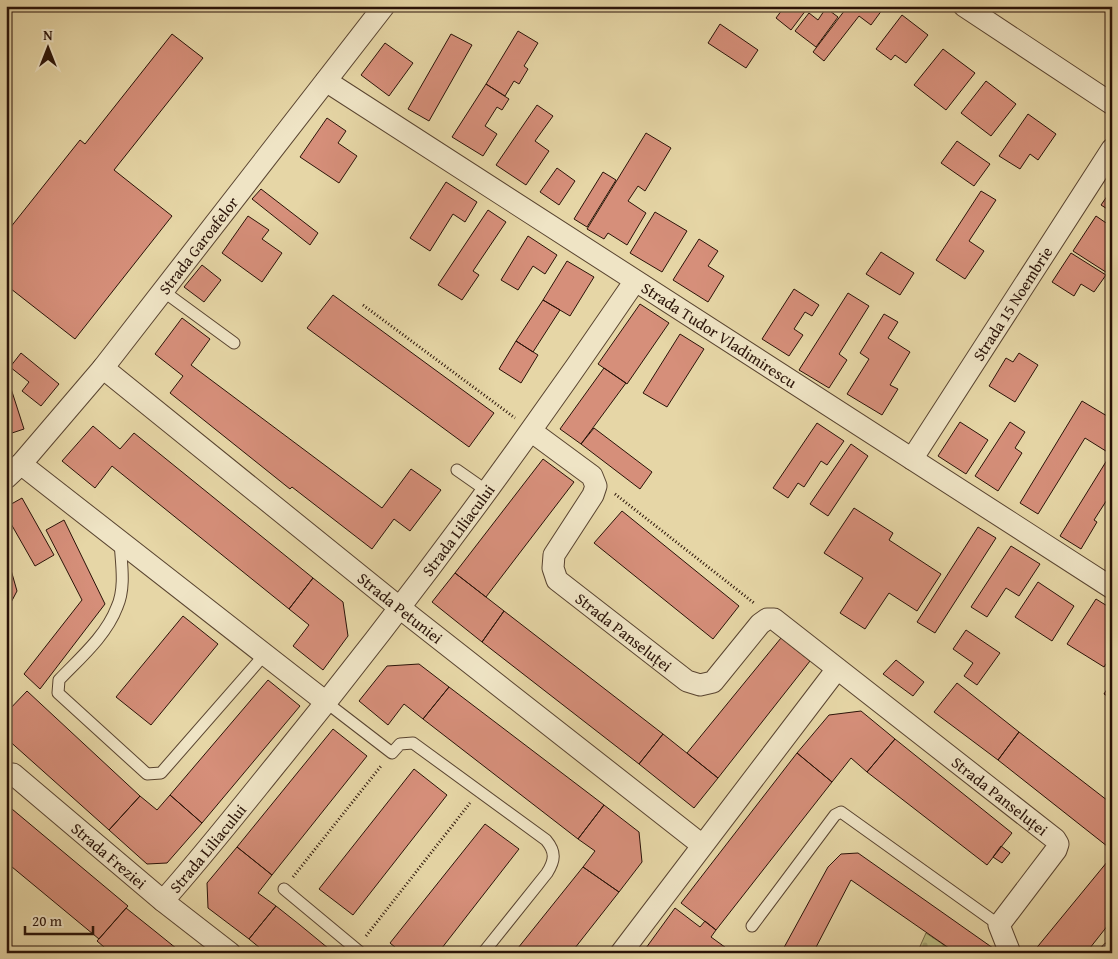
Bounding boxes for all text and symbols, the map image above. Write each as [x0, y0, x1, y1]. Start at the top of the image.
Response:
north arrow [22, 22, 72, 72]
text: N [43, 25, 53, 45]
street label: Strada Garoafelor [152, 191, 244, 299]
street label: Strada 15 Noembrie [966, 242, 1058, 366]
street label: Strada Tudor Vladimirescu [637, 276, 802, 394]
street label: Strada Liliacului [416, 479, 501, 581]
street label: Strada Petuniei [353, 566, 448, 650]
street label: Strada Panseluței [570, 587, 678, 678]
street label: Strada Panseluței [946, 750, 1054, 842]
street label: Strada Liliacului [163, 798, 252, 898]
street label: Strada Freziei [66, 816, 153, 895]
scale bar [25, 904, 92, 936]
text: 20 m [32, 910, 63, 931]

